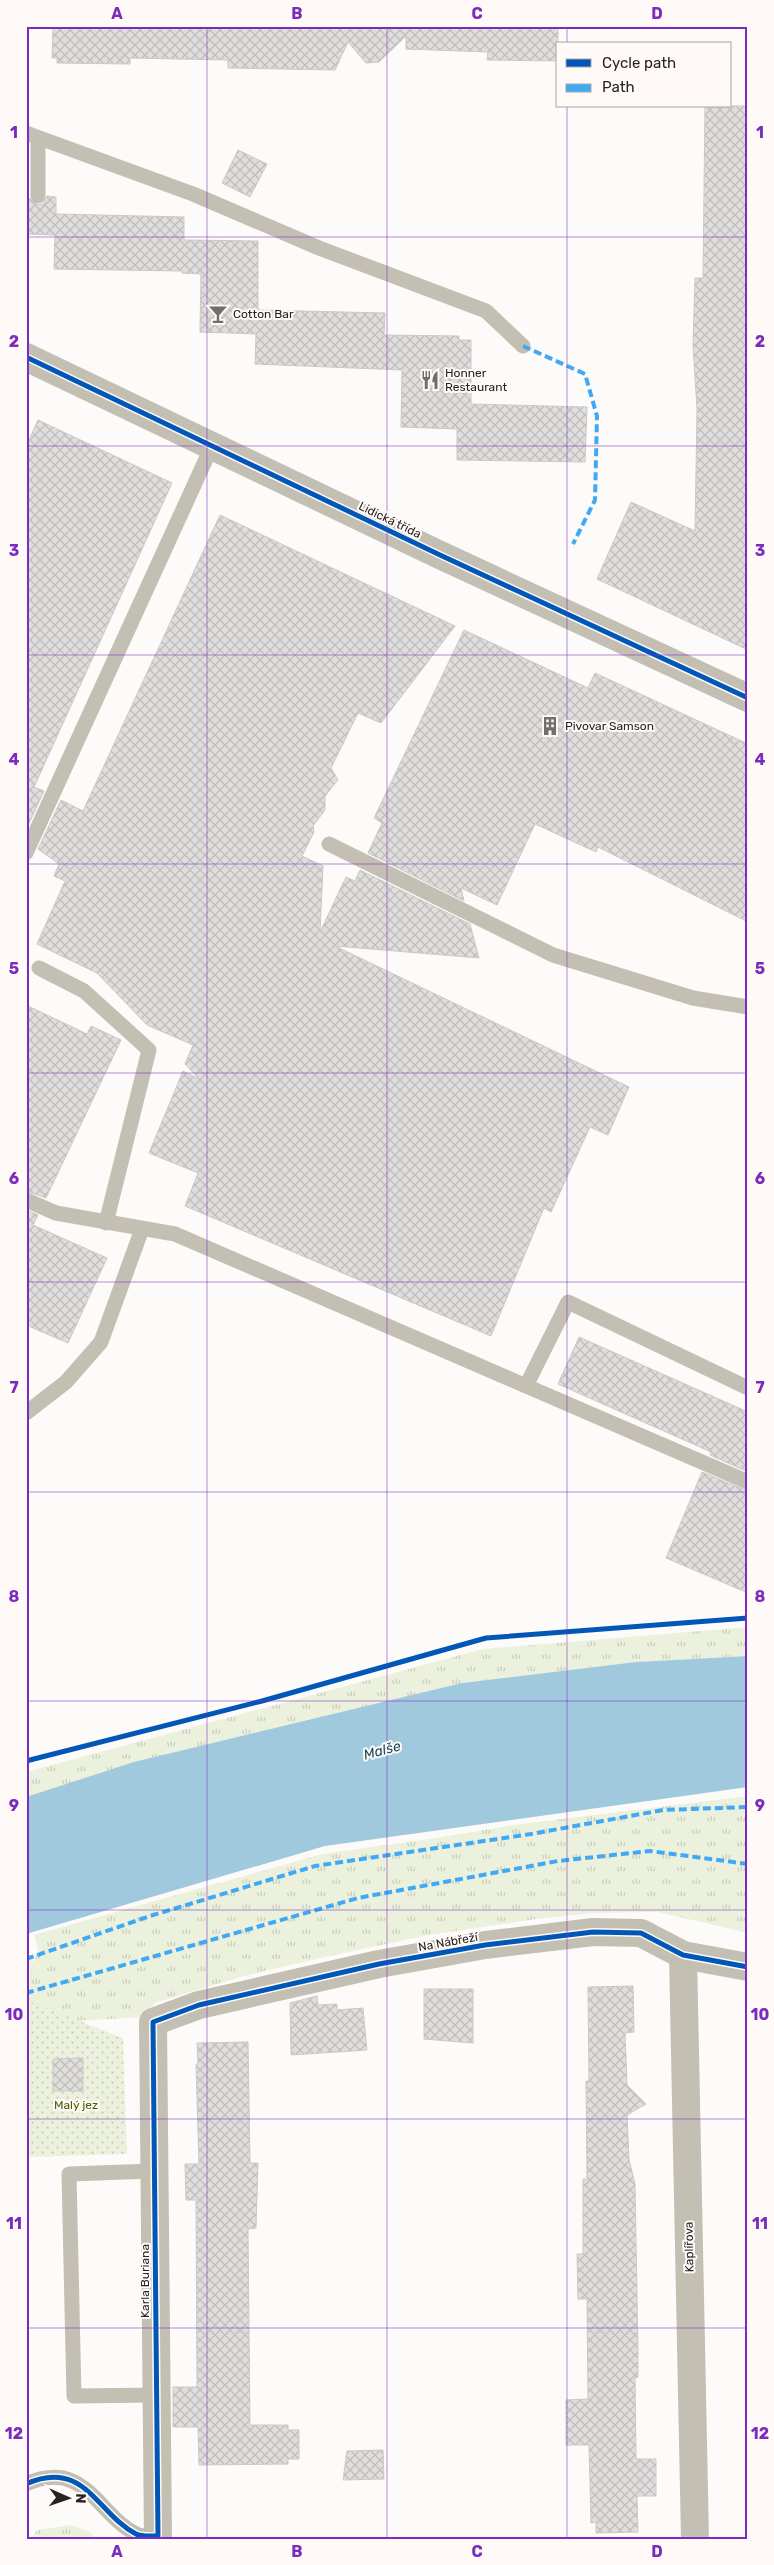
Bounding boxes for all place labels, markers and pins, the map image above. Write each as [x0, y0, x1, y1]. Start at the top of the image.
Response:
bar icon: Cotton Bar [207, 303, 229, 325]
place label: Cotton Bar [233, 307, 294, 321]
place label: Honner Restaurant [445, 366, 507, 394]
restaurant icon: Honner Restaurant [419, 369, 441, 391]
building icon: Pivovar Samson [539, 715, 561, 737]
place label: Pivovar Samson [565, 719, 654, 733]

